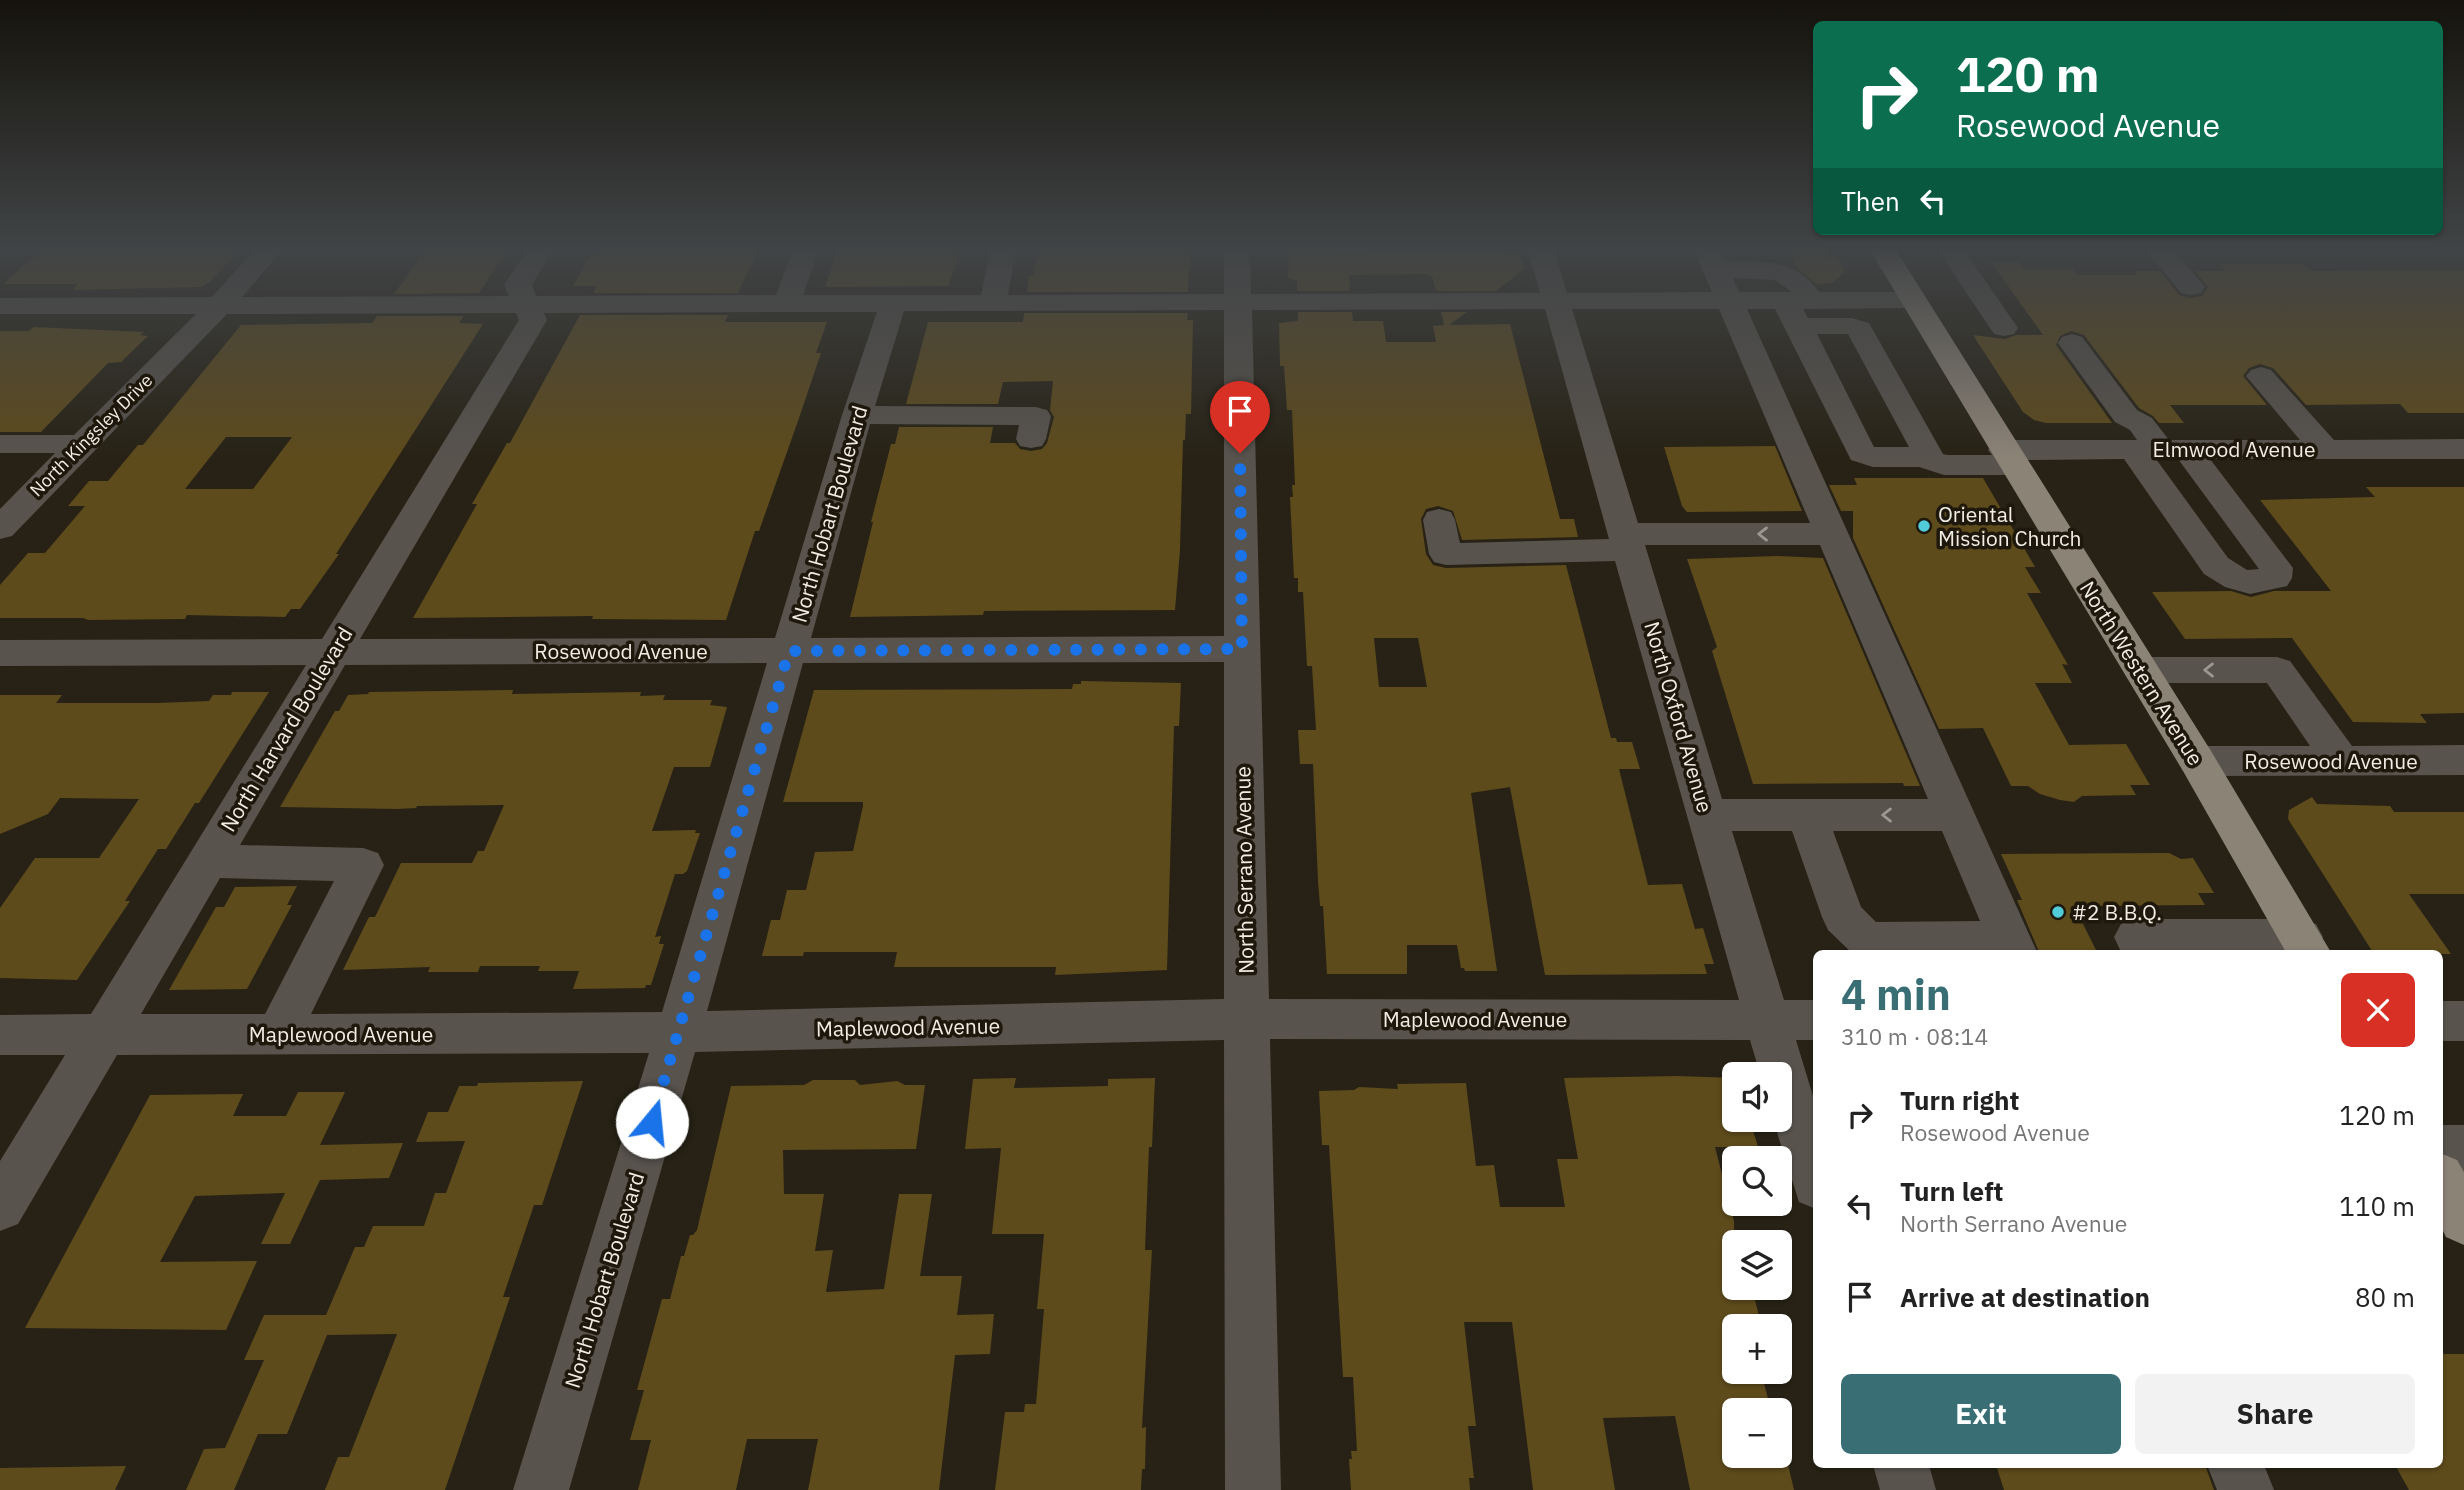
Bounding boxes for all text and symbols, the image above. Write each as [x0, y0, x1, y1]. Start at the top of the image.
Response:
text: 120 m [1956, 42, 2100, 105]
icon: right [1841, 49, 1932, 140]
text: Rosewood Avenue [1956, 104, 2220, 146]
icon: left [1914, 182, 1952, 220]
text: Then [1841, 184, 1900, 218]
street label: North Kingsley Drive [25, 369, 157, 501]
pin [1210, 381, 1270, 453]
icon: arrive [1221, 392, 1259, 430]
street label: North Hobart Boulevard [785, 402, 873, 626]
street label: Elmwood Avenue [2153, 435, 2315, 463]
place label: Oriental Mission Church [1938, 500, 2082, 552]
marker: Oriental Mission Church [1916, 518, 1932, 534]
one-way arrow [1757, 526, 1768, 542]
street label: North Western Avenue [2074, 576, 2210, 770]
street label: North Oxford Avenue [1638, 618, 1720, 816]
street label: North Harvard Boulevard [214, 621, 358, 837]
street label: Rosewood Avenue [534, 637, 708, 665]
one-way arrow [2203, 662, 2213, 678]
street label: Rosewood Avenue [2244, 747, 2418, 775]
street label: North Serrano Avenue [1228, 766, 1260, 974]
one-way arrow [1881, 807, 1891, 823]
place label: #2 B.B.Q. [2072, 898, 2162, 926]
marker: #2 B.B.Q. [2050, 904, 2066, 920]
text: 4 min [1841, 967, 1951, 1022]
button: close [2341, 973, 2415, 1047]
street label: Maplewood Avenue [1383, 1005, 1567, 1033]
street label: Maplewood Avenue [816, 1011, 1000, 1043]
street label: Maplewood Avenue [249, 1020, 433, 1048]
text: 310 m · 08:14 [1841, 1021, 1988, 1051]
map controls [1722, 1062, 1792, 1468]
button: sound [1722, 1062, 1792, 1132]
text: Turn right [1900, 1083, 2019, 1117]
position arrow [615, 1085, 689, 1159]
icon: right [1841, 1096, 1879, 1134]
text: 120 m [2339, 1098, 2415, 1132]
text: Rosewood Avenue [1900, 1117, 2090, 1147]
button: search [1722, 1146, 1792, 1216]
street label: North Hobart Boulevard [558, 1169, 650, 1391]
text: Turn left [1900, 1174, 2003, 1208]
icon: left [1841, 1187, 1879, 1225]
text: 110 m [2339, 1189, 2415, 1223]
text: North Serrano Avenue [1900, 1208, 2127, 1238]
button: layers [1722, 1230, 1792, 1300]
icon: arrive [1841, 1278, 1879, 1316]
text: Arrive at destination [1900, 1280, 2150, 1314]
text: 80 m [2355, 1280, 2415, 1314]
button: + [1722, 1314, 1792, 1384]
button: Exit [1841, 1374, 2121, 1454]
button: Share [2135, 1374, 2415, 1454]
button: − [1722, 1398, 1792, 1468]

